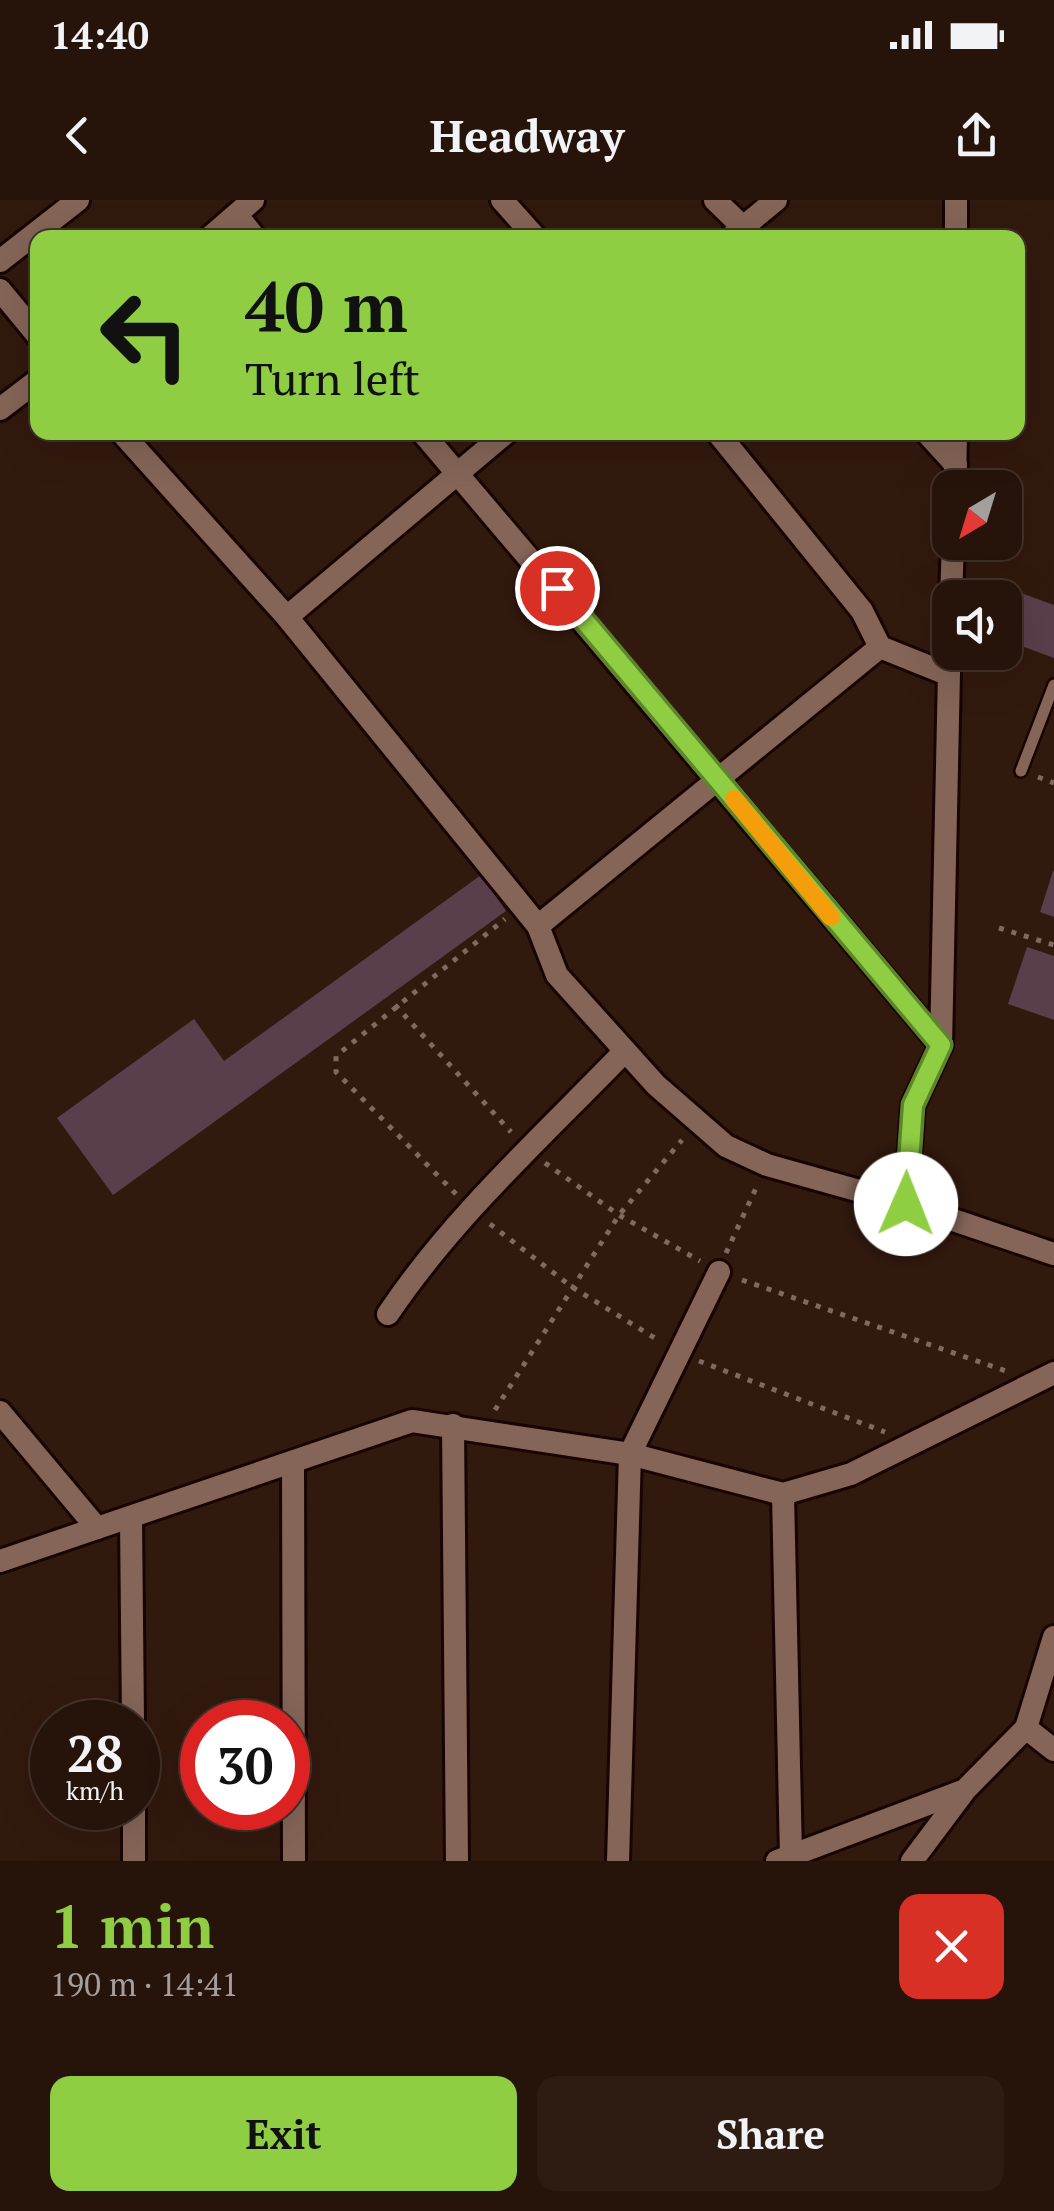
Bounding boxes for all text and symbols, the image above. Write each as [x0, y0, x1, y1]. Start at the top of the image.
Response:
text: 14:40 [50, 10, 149, 60]
text: Headway [430, 105, 624, 165]
icon: back [50, 108, 105, 163]
icon: share [949, 108, 1004, 163]
text: 40 m [245, 259, 408, 352]
icon: left [80, 270, 210, 400]
text: Turn left [245, 348, 420, 408]
north arrow [932, 470, 1022, 560]
map controls [932, 470, 1022, 670]
pin [515, 546, 600, 631]
icon: arrive [530, 561, 585, 616]
button: sound [932, 580, 1022, 670]
position arrow [854, 1152, 958, 1256]
speed limit sign: 30 [180, 1700, 310, 1830]
text: 28 [67, 1720, 123, 1786]
text: km/h [66, 1774, 124, 1807]
text: 1 min [50, 1886, 214, 1965]
button: close [899, 1894, 1004, 1999]
text: 190 m · 14:41 [50, 1963, 238, 2005]
button: Exit [50, 2076, 517, 2191]
button: Share [537, 2076, 1004, 2191]

